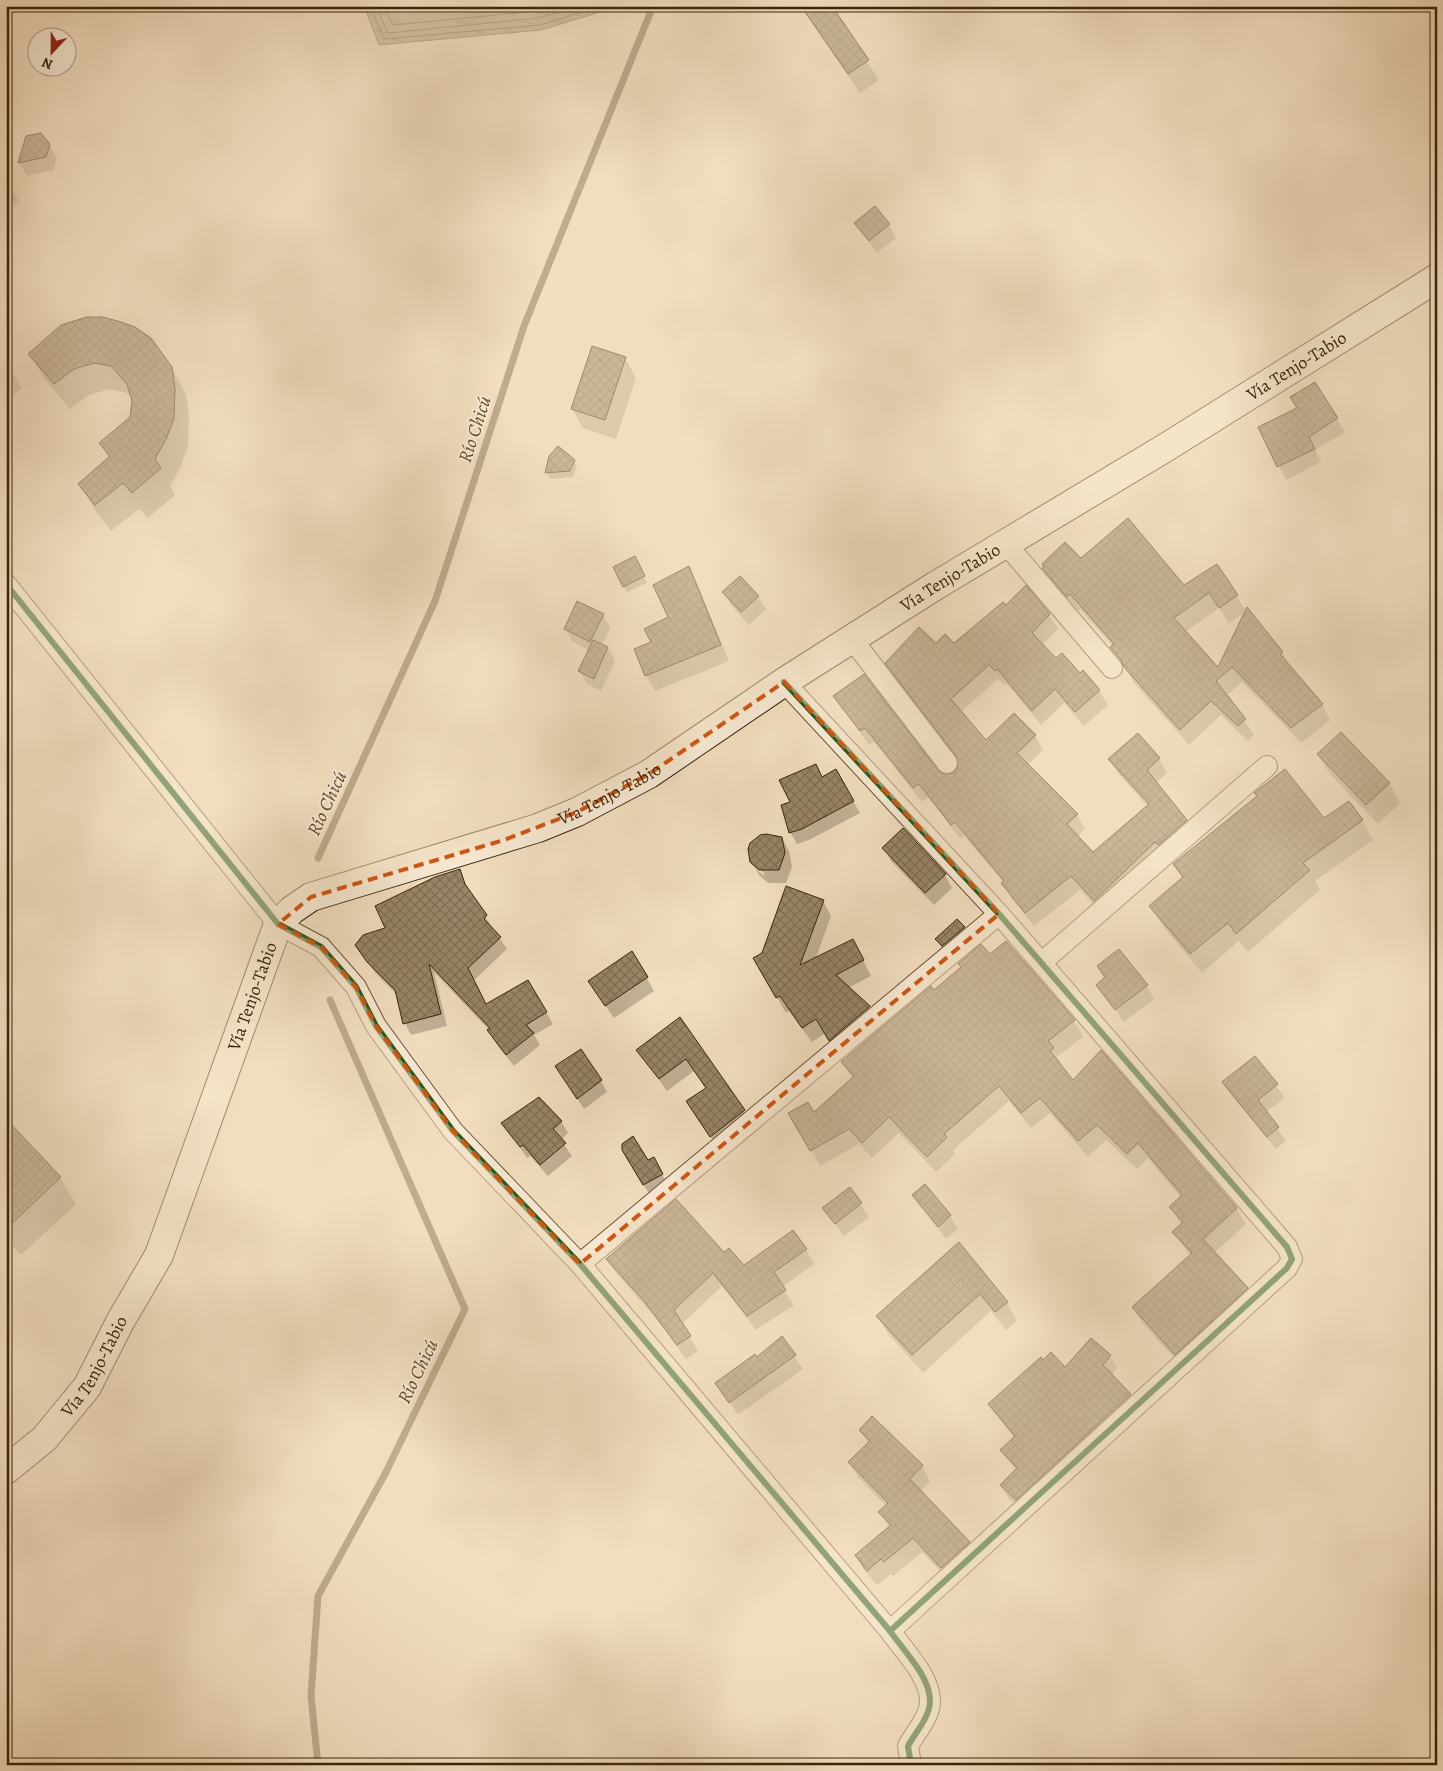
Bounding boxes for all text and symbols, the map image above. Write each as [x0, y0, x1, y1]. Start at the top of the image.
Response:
north arrow [28, 28, 78, 78]
text: N [39, 53, 56, 74]
street label: Vía Tenjo-Tabio [1241, 325, 1351, 407]
water label: Río Chicú [452, 393, 498, 466]
street label: Vía Tenjo-Tabio [894, 538, 1005, 618]
street label: Vía Tenjo-Tabio [553, 757, 666, 831]
water label: Río Chicú [301, 767, 353, 840]
street label: Vía Tenjo-Tabio [221, 939, 283, 1055]
street label: Vía Tenjo-Tabio [55, 1311, 133, 1423]
water label: Río Chicú [391, 1335, 445, 1408]

